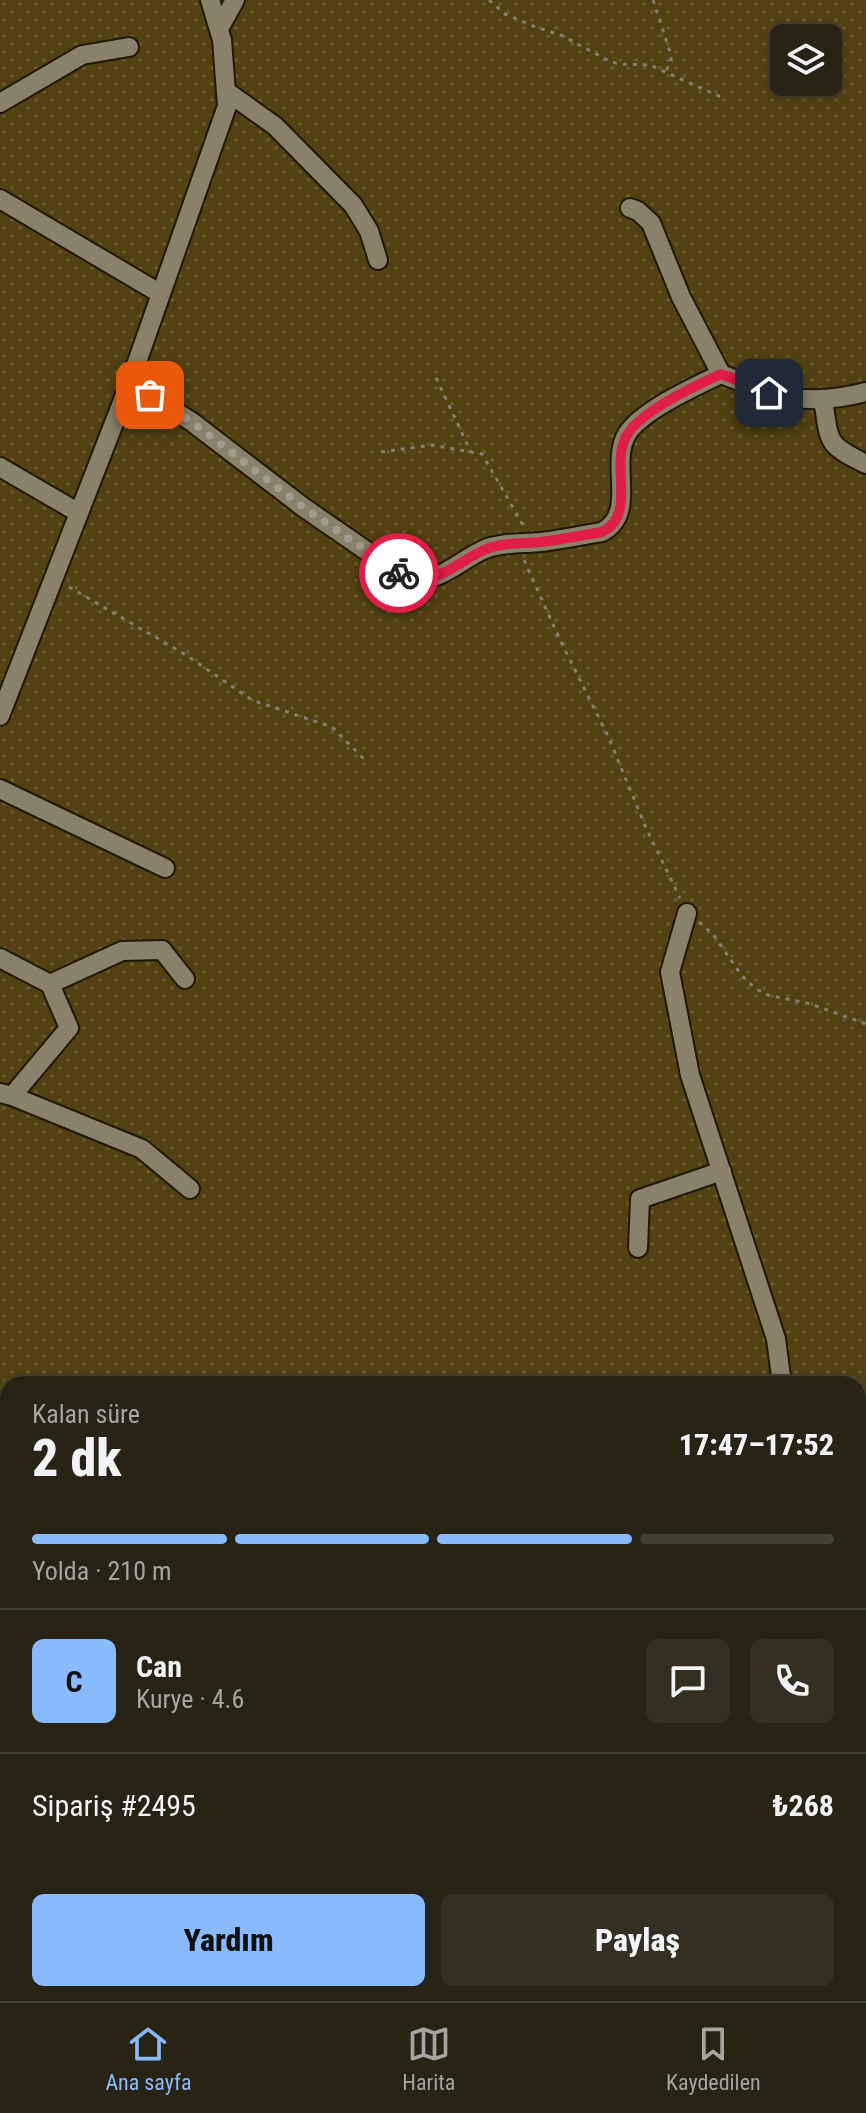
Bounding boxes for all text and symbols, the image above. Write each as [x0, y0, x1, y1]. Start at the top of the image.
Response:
map controls [770, 24, 842, 96]
button: layers [770, 24, 842, 96]
pin [735, 359, 803, 427]
pin [116, 361, 184, 429]
icon: home [747, 371, 791, 415]
icon: bag [128, 373, 172, 417]
courier [359, 533, 439, 613]
icon: bike [377, 551, 421, 595]
text: Kalan süre [32, 1399, 140, 1429]
text: 17:47–17:52 [679, 1427, 834, 1462]
text: 2 dk [32, 1428, 121, 1489]
text: Yolda · 210 m [32, 1556, 172, 1586]
button: chat [646, 1639, 730, 1723]
button: phone [750, 1639, 834, 1723]
text: Can [136, 1649, 182, 1684]
text: C [65, 1664, 83, 1699]
text: Kurye · 4.6 [136, 1684, 244, 1714]
text: Sipariş #2495 [32, 1788, 196, 1823]
text: ₺268 [772, 1788, 834, 1823]
button: Yardım [32, 1894, 425, 1986]
button: Paylaş [441, 1894, 834, 1986]
tab: Ana sayfa [105, 2022, 192, 2095]
tab: Harita [402, 2022, 455, 2095]
tab: Kaydedilen [666, 2022, 761, 2095]

